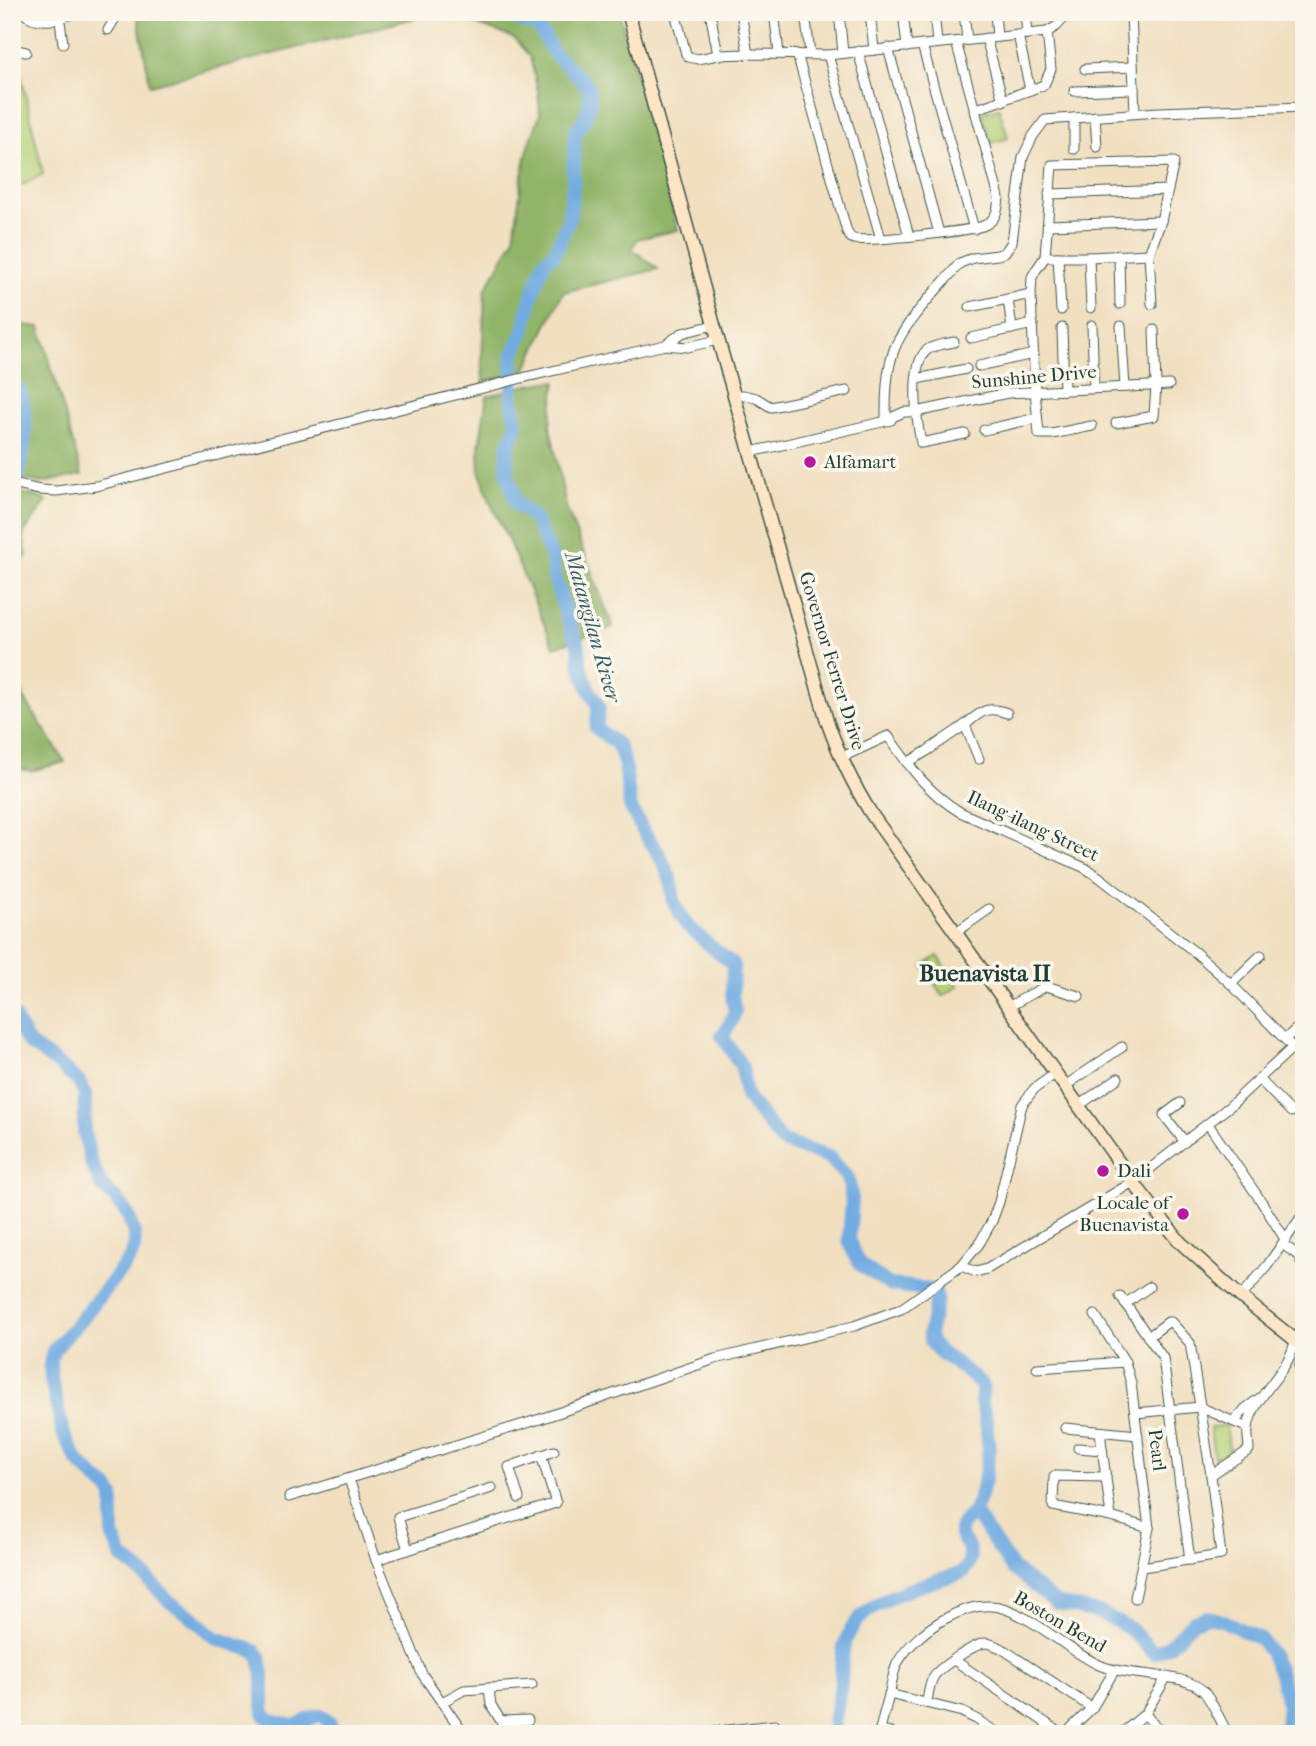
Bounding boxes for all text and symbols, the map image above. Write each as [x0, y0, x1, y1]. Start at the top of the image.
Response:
street label: Sunshine Drive [970, 361, 1098, 393]
place label: Alfamart [823, 451, 896, 473]
marker: Alfamart [802, 454, 818, 470]
water label: Matangilan River [560, 547, 626, 706]
street label: Governor Ferrer Drive [794, 569, 870, 753]
street label: Ilang-ilang Street [964, 786, 1102, 866]
district label: Buenavista II [919, 960, 1051, 987]
place label: Dali [1117, 1160, 1152, 1182]
marker: Dali [1095, 1163, 1111, 1179]
place label: Locale of Buenavista [1079, 1192, 1173, 1236]
marker: Locale of Buenavista [1175, 1206, 1191, 1222]
street label: Pearl [1143, 1428, 1171, 1472]
street label: Boston Bend [1010, 1587, 1111, 1658]

